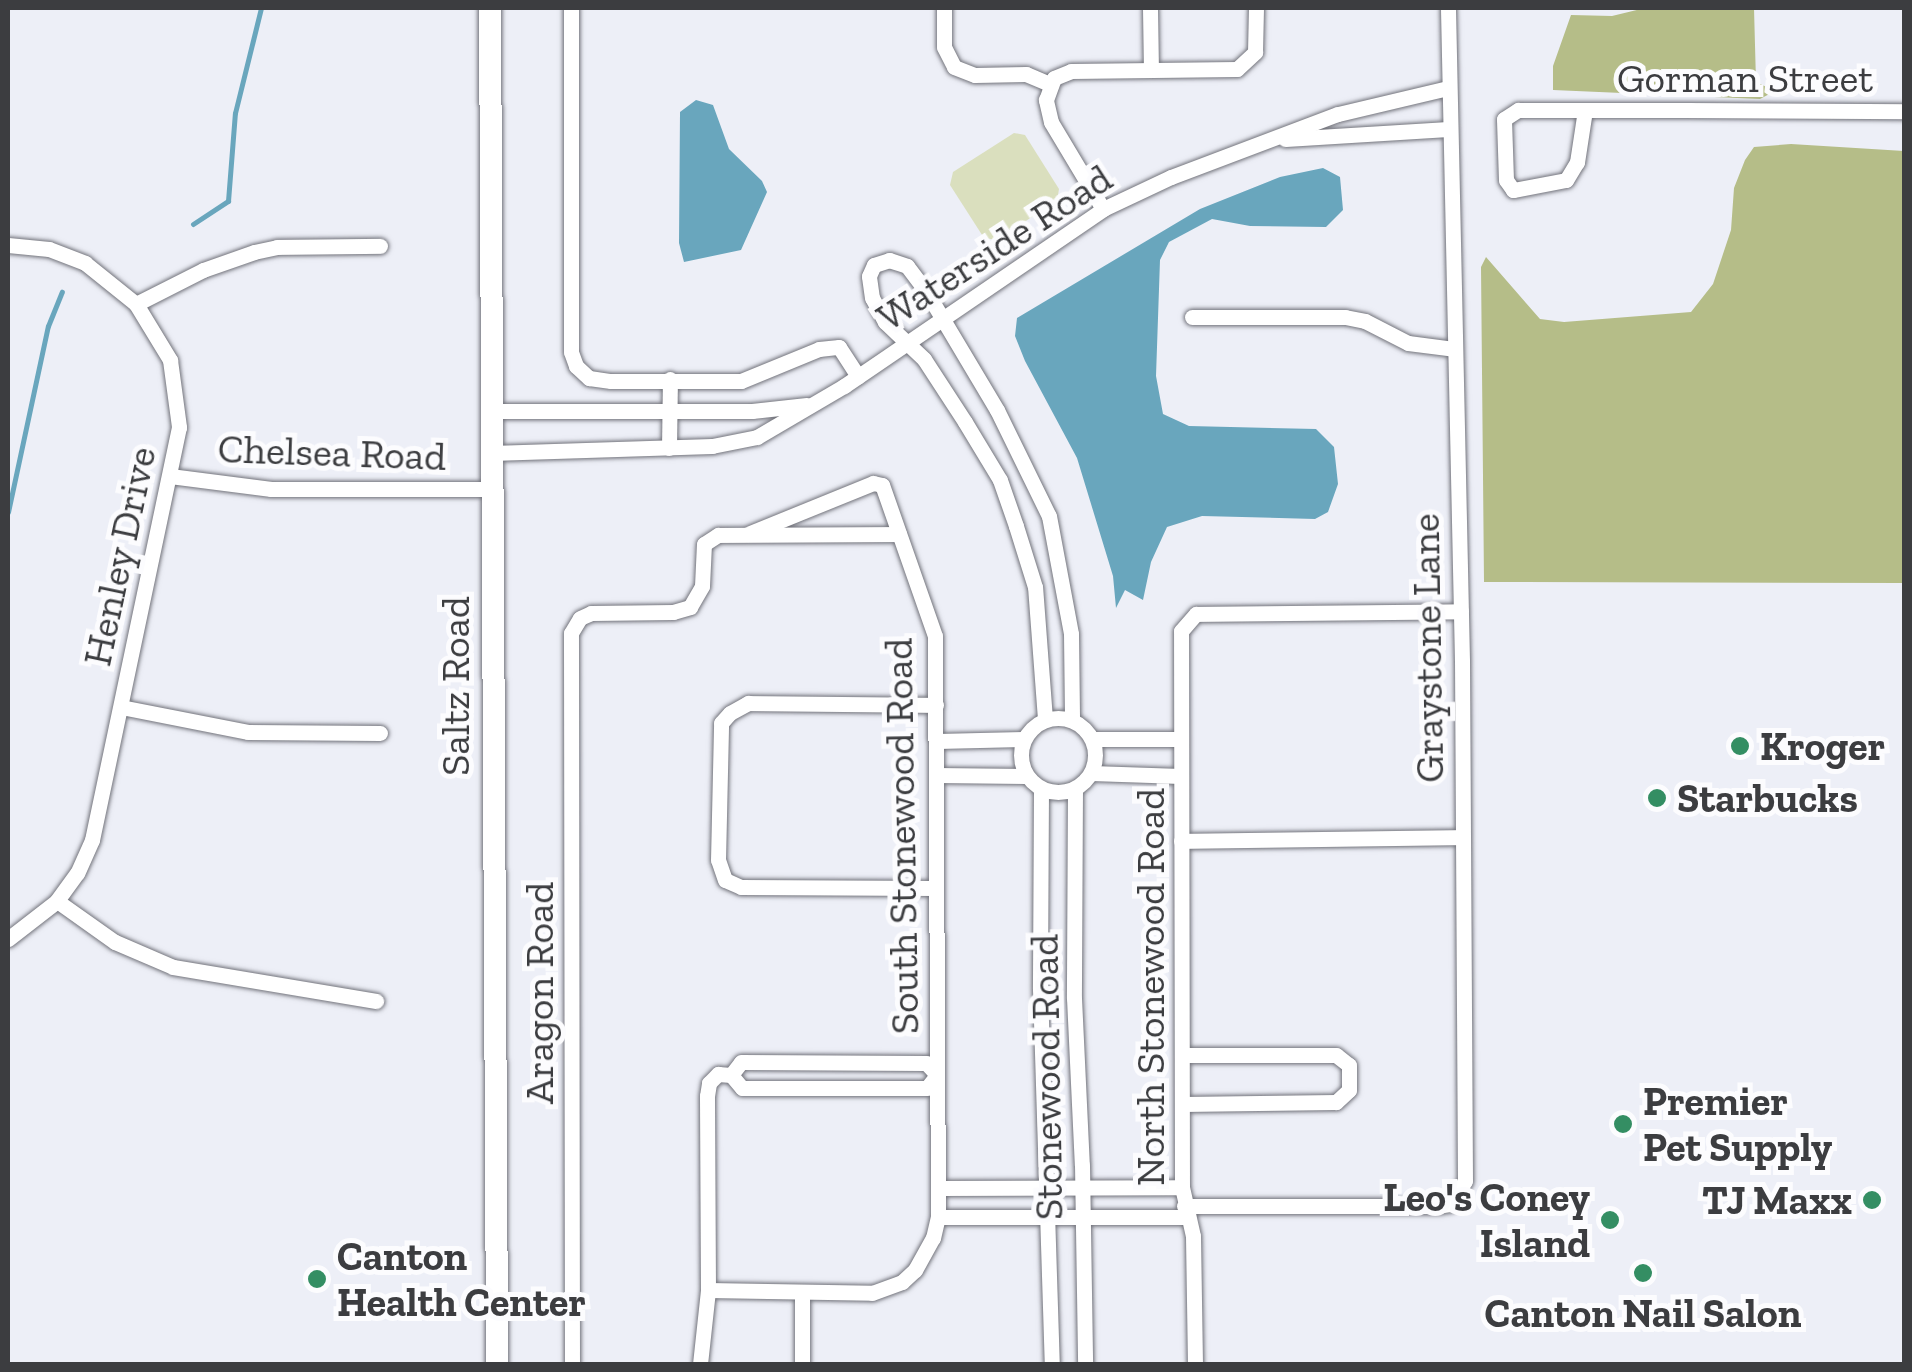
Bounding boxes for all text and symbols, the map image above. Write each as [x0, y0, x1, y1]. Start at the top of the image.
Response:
street label: Gorman Street [1617, 54, 1873, 102]
street label: Waterside Road [868, 153, 1120, 341]
street label: Chelsea Road [217, 424, 447, 480]
street label: Henley Drive [72, 442, 166, 670]
street label: Graystone Lane [1401, 513, 1453, 783]
street label: Saltz Road [431, 596, 479, 776]
street label: South Stonewood Road [874, 637, 928, 1035]
place label: Kroger [1760, 722, 1885, 770]
marker: Kroger [1729, 735, 1751, 757]
place label: Starbucks [1677, 774, 1858, 822]
marker: Starbucks [1646, 787, 1668, 809]
street label: North Stonewood Road [1126, 788, 1174, 1186]
street label: Aragon Road [515, 882, 563, 1104]
street label: Stonewood Road [1020, 933, 1072, 1221]
place label: Premier Pet Supply [1643, 1077, 1832, 1171]
marker: Premier Pet Supply [1612, 1113, 1634, 1135]
place label: Leo's Coney Island [1383, 1173, 1590, 1267]
place label: TJ Maxx [1702, 1176, 1852, 1224]
marker: TJ Maxx [1861, 1189, 1883, 1211]
marker: Leo's Coney Island [1599, 1209, 1621, 1231]
place label: Canton Health Center [337, 1232, 586, 1326]
marker: Canton Nail Salon [1632, 1262, 1654, 1284]
marker: Canton Health Center [306, 1268, 328, 1290]
place label: Canton Nail Salon [1485, 1289, 1801, 1337]

